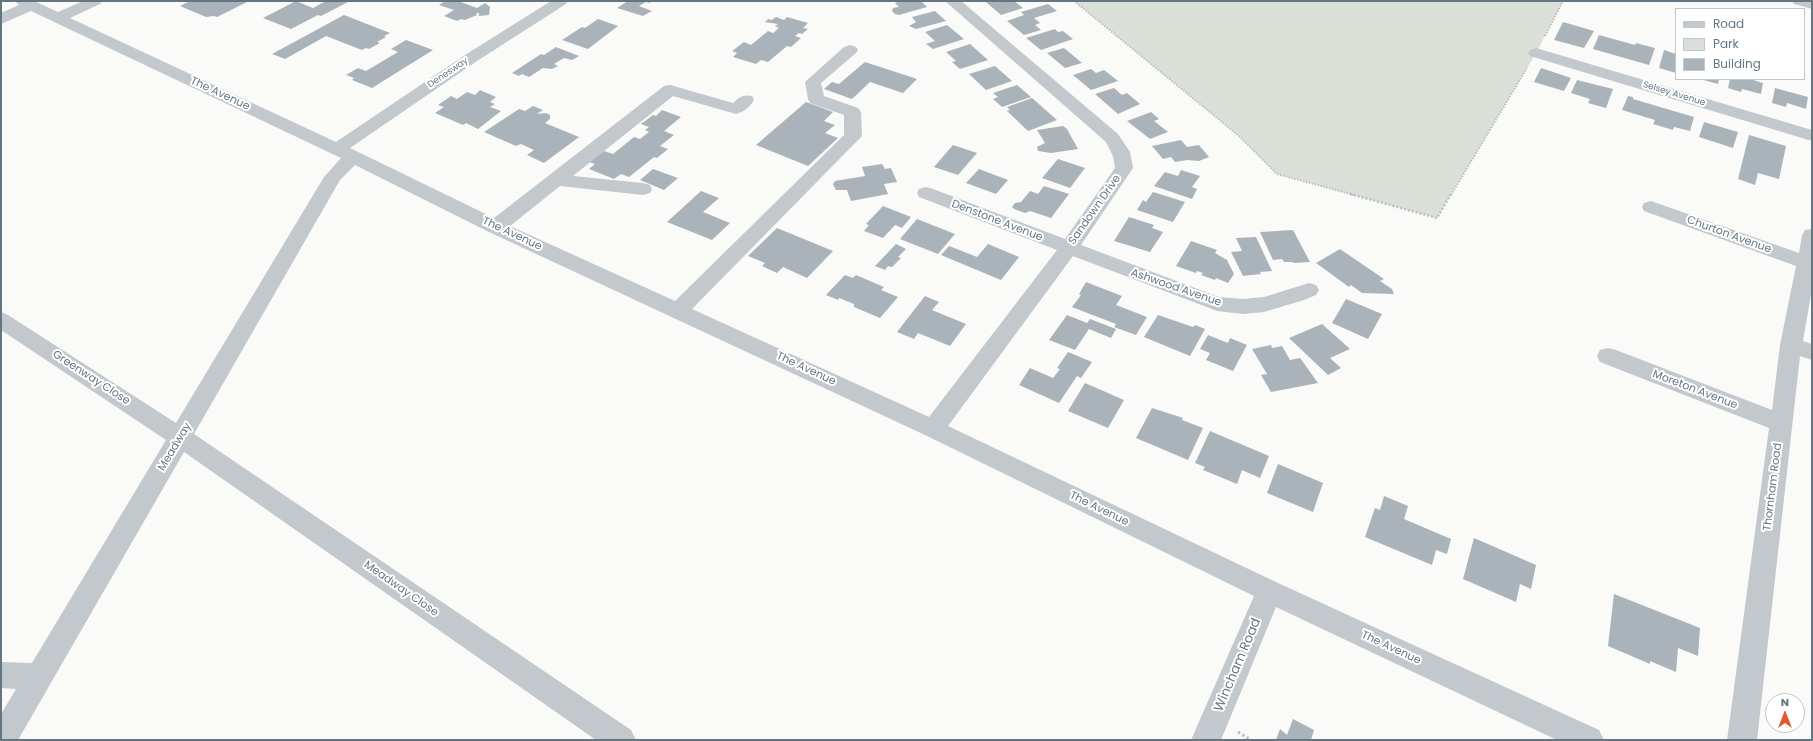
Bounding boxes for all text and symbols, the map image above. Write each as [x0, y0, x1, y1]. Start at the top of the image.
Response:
legend [1675, 8, 1805, 80]
text: Road [1713, 15, 1744, 32]
text: Park [1713, 35, 1739, 52]
text: Building [1713, 55, 1761, 72]
street label: Denesway [426, 56, 470, 90]
street label: The Avenue [188, 74, 252, 114]
street label: Selsey Avenue [1642, 79, 1706, 109]
street label: Sandown Drive [1066, 173, 1124, 247]
street label: Denstone Avenue [950, 198, 1044, 244]
street label: The Avenue [480, 214, 544, 254]
street label: Churton Avenue [1685, 214, 1773, 256]
street label: Ashwood Avenue [1129, 266, 1223, 310]
street label: Greenway Close [50, 348, 132, 408]
street label: The Avenue [774, 349, 838, 389]
street label: Moreton Avenue [1651, 368, 1739, 412]
street label: Meadway [155, 421, 195, 473]
street label: Thornham Road [1761, 442, 1785, 532]
street label: The Avenue [1067, 489, 1131, 529]
street label: Meadway Close [361, 558, 441, 620]
street label: Wincham Road [1211, 616, 1265, 714]
street label: The Avenue [1359, 628, 1423, 668]
north arrow [1765, 693, 1805, 733]
text: N [1781, 694, 1789, 710]

